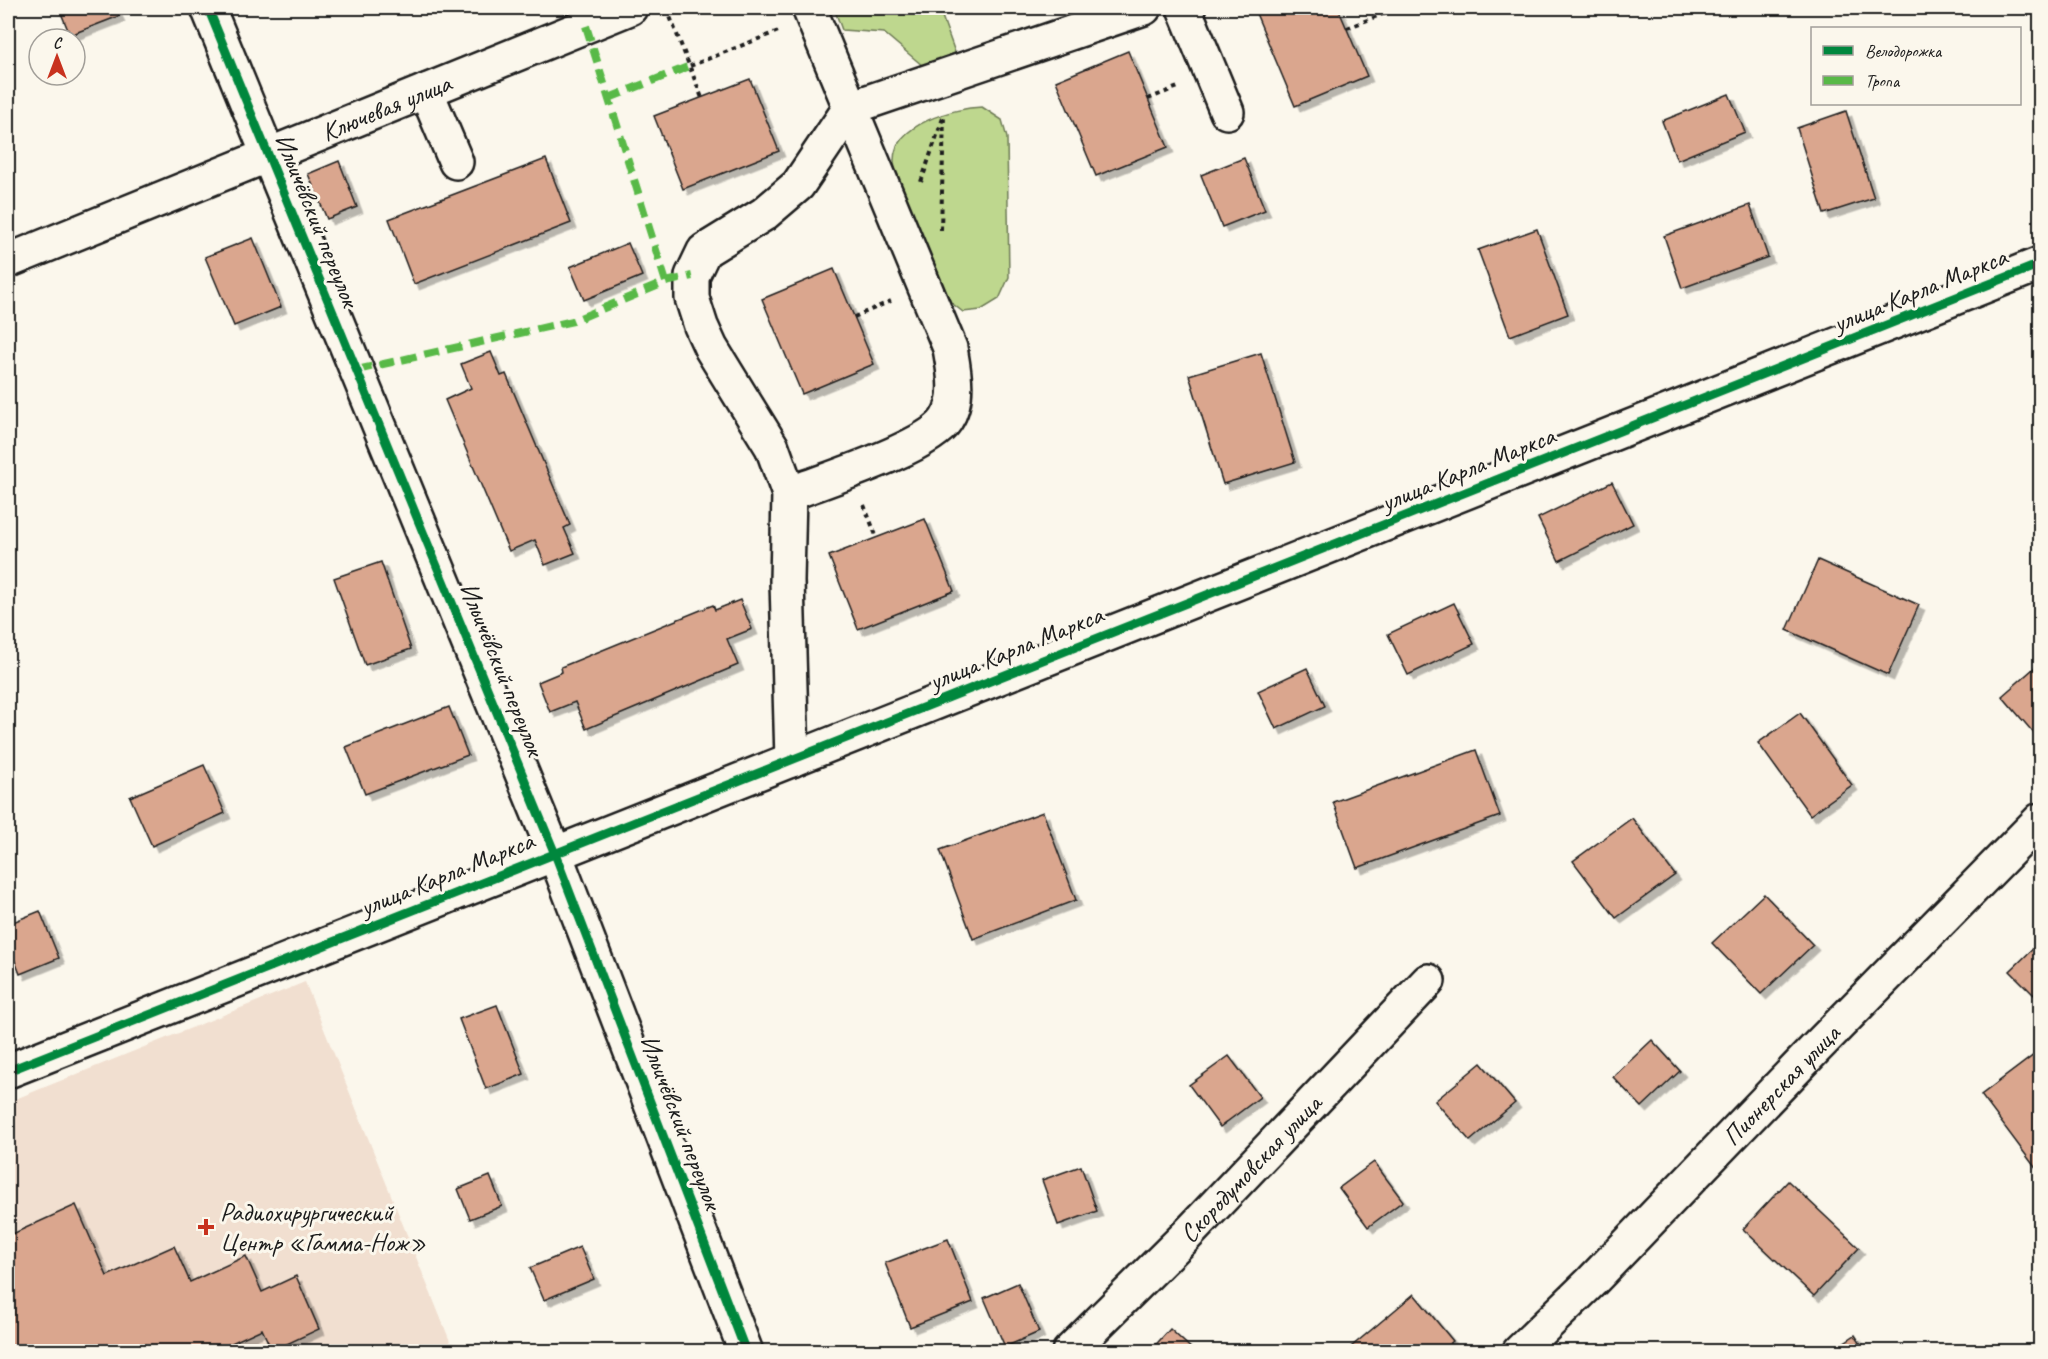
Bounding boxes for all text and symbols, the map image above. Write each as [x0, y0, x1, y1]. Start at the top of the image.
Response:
north arrow [27, 27, 87, 87]
legend [1811, 27, 2021, 105]
text: С [53, 33, 63, 53]
text: Велодорожка [1865, 40, 1943, 62]
street label: Ключевая улица [316, 66, 457, 148]
text: Тропа [1865, 70, 1901, 92]
street label: Ильичёвский переулок [267, 128, 368, 314]
street label: улица Карла Маркса [1826, 240, 2013, 341]
street label: улица Карла Маркса [1374, 419, 1561, 520]
street label: Ильичёвский переулок [452, 577, 553, 763]
street label: улица Карла Маркса [922, 598, 1109, 699]
street label: улица Карла Маркса [353, 824, 540, 925]
street label: Пионерская улица [1715, 1016, 1848, 1152]
street label: Ильичёвский переулок [633, 1030, 730, 1216]
street label: Скородумовская улица [1172, 1086, 1330, 1249]
place label: Радиохирургический Центр «Гамма-Нож» [220, 1196, 426, 1259]
marker: Радиохирургический Центр «Гамма-Нож» [197, 1218, 215, 1236]

